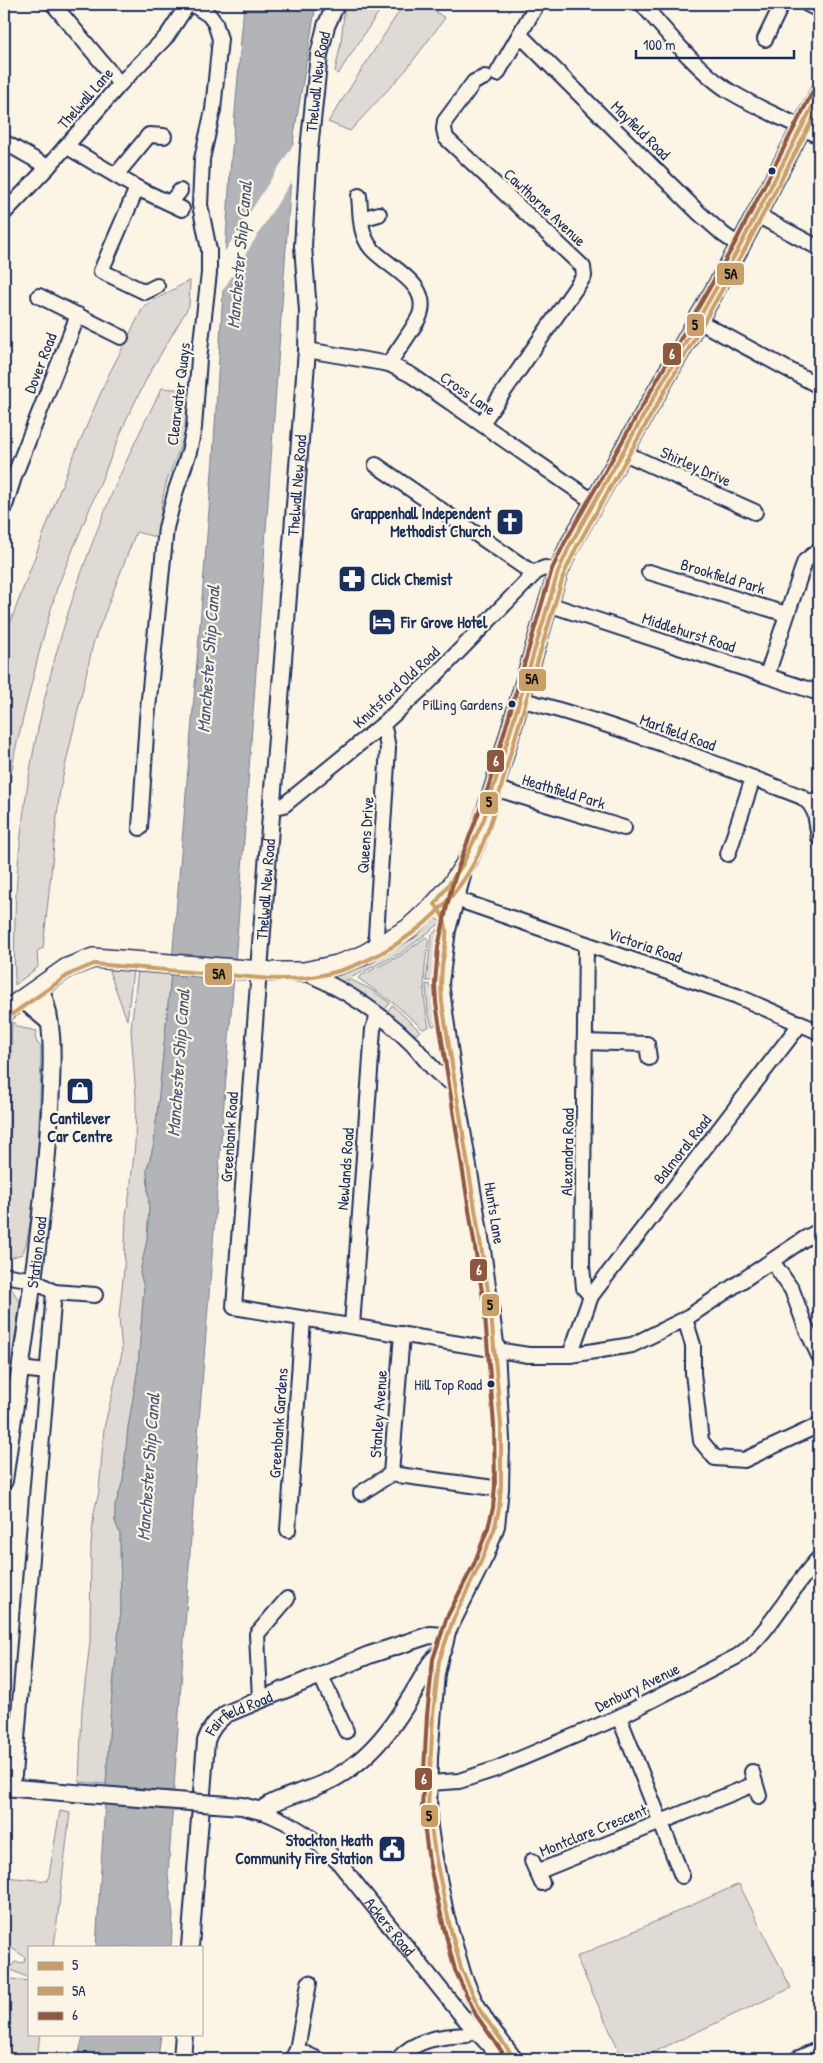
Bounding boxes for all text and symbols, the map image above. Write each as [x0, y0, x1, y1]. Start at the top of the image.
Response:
scale bar [636, 28, 793, 60]
street label: Thelwall New Road [300, 29, 335, 133]
text: 100 m [643, 34, 676, 55]
street label: Thelwall Lane [52, 62, 118, 133]
street label: Mayfield Road [606, 95, 676, 165]
street label: Cawthorne Avenue [499, 163, 591, 251]
unlabelled marker [767, 166, 777, 176]
water label: Manchester Ship Canal [220, 179, 258, 330]
line badge: 5A [716, 262, 745, 286]
text: 5A [725, 264, 738, 283]
line badge: 5 [686, 313, 705, 337]
text: 5 [692, 315, 698, 334]
street label: Dover Road [18, 330, 62, 396]
street label: Clearwater Quays [161, 341, 195, 447]
line badge: 6 [662, 342, 682, 366]
text: 6 [669, 344, 675, 363]
street label: Cross Lane [436, 366, 501, 420]
street label: Thelwall New Road [282, 434, 311, 537]
street label: Shirley Drive [657, 441, 735, 492]
place label: Grappenhall Independent Methodist Church [351, 502, 491, 542]
church icon: Grappenhall Independent Methodist Church [495, 507, 525, 537]
street label: Brookfield Park [678, 553, 768, 599]
pharmacy icon: Click Chemist [337, 564, 367, 594]
place label: Click Chemist [371, 568, 453, 590]
water label: Manchester Ship Canal [190, 583, 226, 733]
hotel icon: Fir Grove Hotel [367, 607, 397, 637]
street label: Middlehurst Road [639, 607, 739, 657]
place label: Fir Grove Hotel [400, 611, 488, 633]
street label: Knutsford Old Road [348, 641, 444, 733]
line badge: 5A [518, 668, 547, 692]
text: 5A [526, 669, 539, 688]
place label: Pilling Gardens [422, 694, 503, 715]
marker: Pilling Gardens [507, 699, 517, 709]
street label: Marlfield Road [637, 708, 719, 756]
line badge: 6 [486, 749, 505, 773]
text: 6 [493, 751, 499, 770]
street label: Heathfield Park [520, 768, 609, 814]
line badge: 5 [479, 791, 499, 815]
text: 5 [486, 792, 492, 811]
street label: Queens Drive [351, 795, 379, 874]
street label: Thelwall New Road [250, 838, 280, 941]
street label: Victoria Road [605, 922, 685, 968]
line badge: 5A [204, 962, 233, 986]
text: 5A [213, 964, 226, 983]
water label: Manchester Ship Canal [160, 987, 196, 1137]
shop icon: Cantilever Car Centre [65, 1076, 95, 1106]
street label: Greenbank Road [215, 1091, 243, 1183]
place label: Cantilever Car Centre [47, 1107, 113, 1147]
street label: Alexandra Road [555, 1108, 579, 1196]
street label: Balmoral Road [648, 1110, 716, 1188]
street label: Newlands Road [331, 1127, 359, 1211]
street label: Hunts Lane [479, 1181, 511, 1246]
street label: Station Road [21, 1215, 52, 1289]
line badge: 6 [469, 1258, 488, 1282]
text: 6 [476, 1260, 482, 1279]
line badge: 5 [481, 1293, 500, 1317]
text: 5 [487, 1295, 493, 1314]
street label: Greenbank Gardens [263, 1367, 293, 1479]
street label: Stanley Avenue [364, 1369, 392, 1459]
place label: Hill Top Road [414, 1374, 482, 1395]
marker: Hill Top Road [486, 1379, 496, 1389]
water label: Manchester Ship Canal [130, 1391, 166, 1541]
street label: Denbury Avenue [591, 1657, 683, 1717]
street label: Fairfield Road [199, 1685, 275, 1740]
line badge: 6 [414, 1767, 433, 1791]
text: 6 [421, 1769, 427, 1788]
street label: Montclare Crescent [536, 1798, 651, 1862]
line badge: 5 [420, 1804, 439, 1828]
text: 5 [426, 1806, 432, 1825]
place label: Stockton Heath Community Fire Station [235, 1829, 373, 1870]
public building icon: Stockton Heath Community Fire Station [377, 1834, 407, 1864]
street label: Ackers Road [360, 1892, 420, 1960]
legend [28, 1946, 202, 2036]
text: 5 [72, 1954, 79, 1975]
text: 5A [72, 1980, 86, 2001]
text: 6 [72, 2004, 78, 2025]

